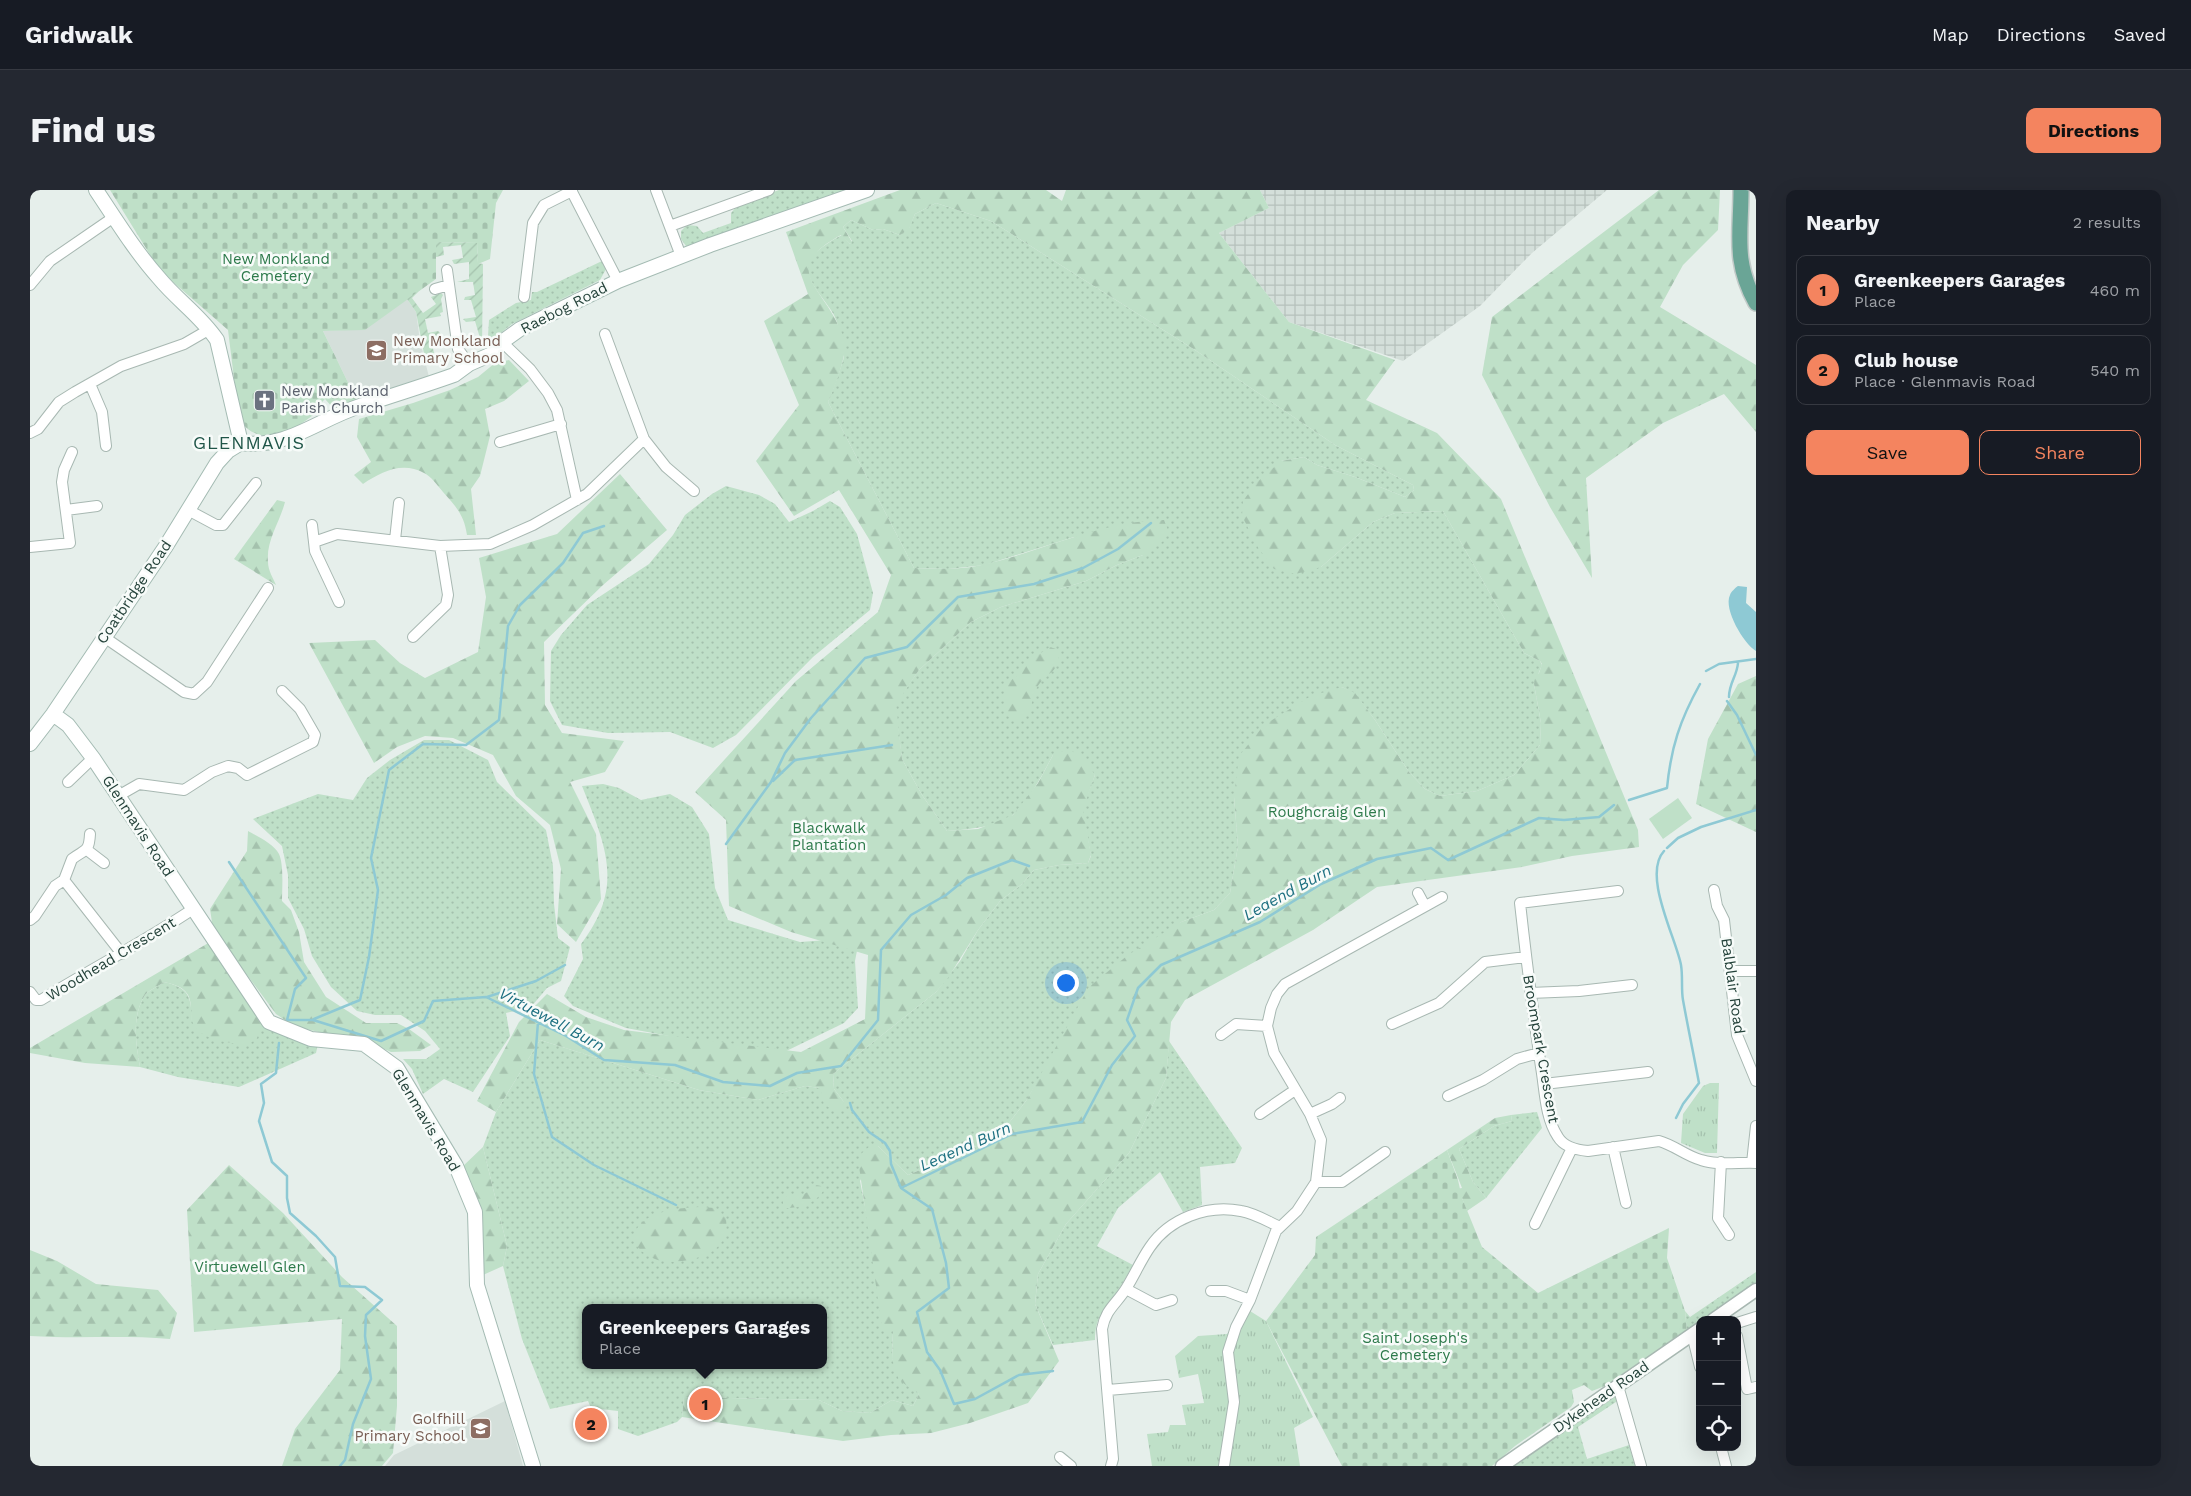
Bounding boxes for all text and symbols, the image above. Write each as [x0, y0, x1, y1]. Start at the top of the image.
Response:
text: Gridwalk [25, 21, 133, 49]
text: Map [1932, 24, 1969, 45]
text: Directions [1997, 24, 2086, 45]
text: Saved [2114, 24, 2166, 45]
button: Directions [2026, 108, 2161, 153]
text: Find us [30, 109, 156, 151]
text: Nearby [1806, 210, 1879, 235]
text: 2 results [2073, 213, 2141, 232]
park label: New Monkland Cemetery [222, 250, 330, 285]
text: Greenkeepers Garages [1854, 269, 2065, 292]
street label: Raebog Road [517, 278, 611, 338]
text: 1 [1820, 281, 1826, 300]
text: 460 m [2090, 281, 2140, 300]
text: Place [1854, 292, 1896, 311]
place label: New Monkland Primary School [393, 332, 504, 367]
school or university icon: New Monkland Primary School [365, 338, 389, 362]
text: Club house [1854, 349, 1958, 372]
text: 2 [1818, 361, 1828, 380]
text: 540 m [2090, 361, 2140, 380]
text: Place · Glenmavis Road [1854, 372, 2036, 391]
place label: New Monkland Parish Church [281, 382, 389, 417]
church icon: New Monkland Parish Church [253, 388, 277, 412]
button: Save [1806, 430, 1969, 475]
button: Share [1979, 430, 2141, 475]
district label: GLENMAVIS [193, 432, 305, 453]
street label: Coatbridge Road [93, 537, 175, 647]
street label: Glenmavis Road [98, 772, 178, 880]
park label: Roughcraig Glen [1268, 803, 1386, 821]
park label: Blackwalk Plantation [792, 819, 866, 854]
water label: Leaend Burn [1240, 860, 1335, 924]
street label: Woodhead Crescent [43, 913, 179, 1005]
street label: Balblair Road [1717, 937, 1749, 1035]
your location [1053, 970, 1079, 996]
street label: Broompark Crescent [1519, 973, 1563, 1125]
water label: Virtuewell Burn [496, 984, 608, 1055]
street label: Glenmavis Road [388, 1065, 464, 1175]
water label: Leaend Burn [917, 1118, 1014, 1175]
park label: Virtuewell Glen [194, 1258, 306, 1276]
popup [582, 1304, 827, 1369]
text: Greenkeepers Garages [599, 1316, 810, 1339]
map controls [1696, 1316, 1741, 1451]
button: + [1696, 1316, 1741, 1361]
park label: Saint Joseph's Cemetery [1362, 1329, 1468, 1364]
text: Place [599, 1339, 641, 1358]
street label: Dykehead Road [1550, 1357, 1652, 1437]
button: − [1696, 1361, 1741, 1406]
pin: 1 [689, 1385, 721, 1423]
pin: 2 [575, 1405, 607, 1443]
button: locate [1696, 1406, 1741, 1451]
place label: Golfhill Primary School [354, 1410, 465, 1445]
school or university icon: Golfhill Primary School [469, 1416, 493, 1440]

